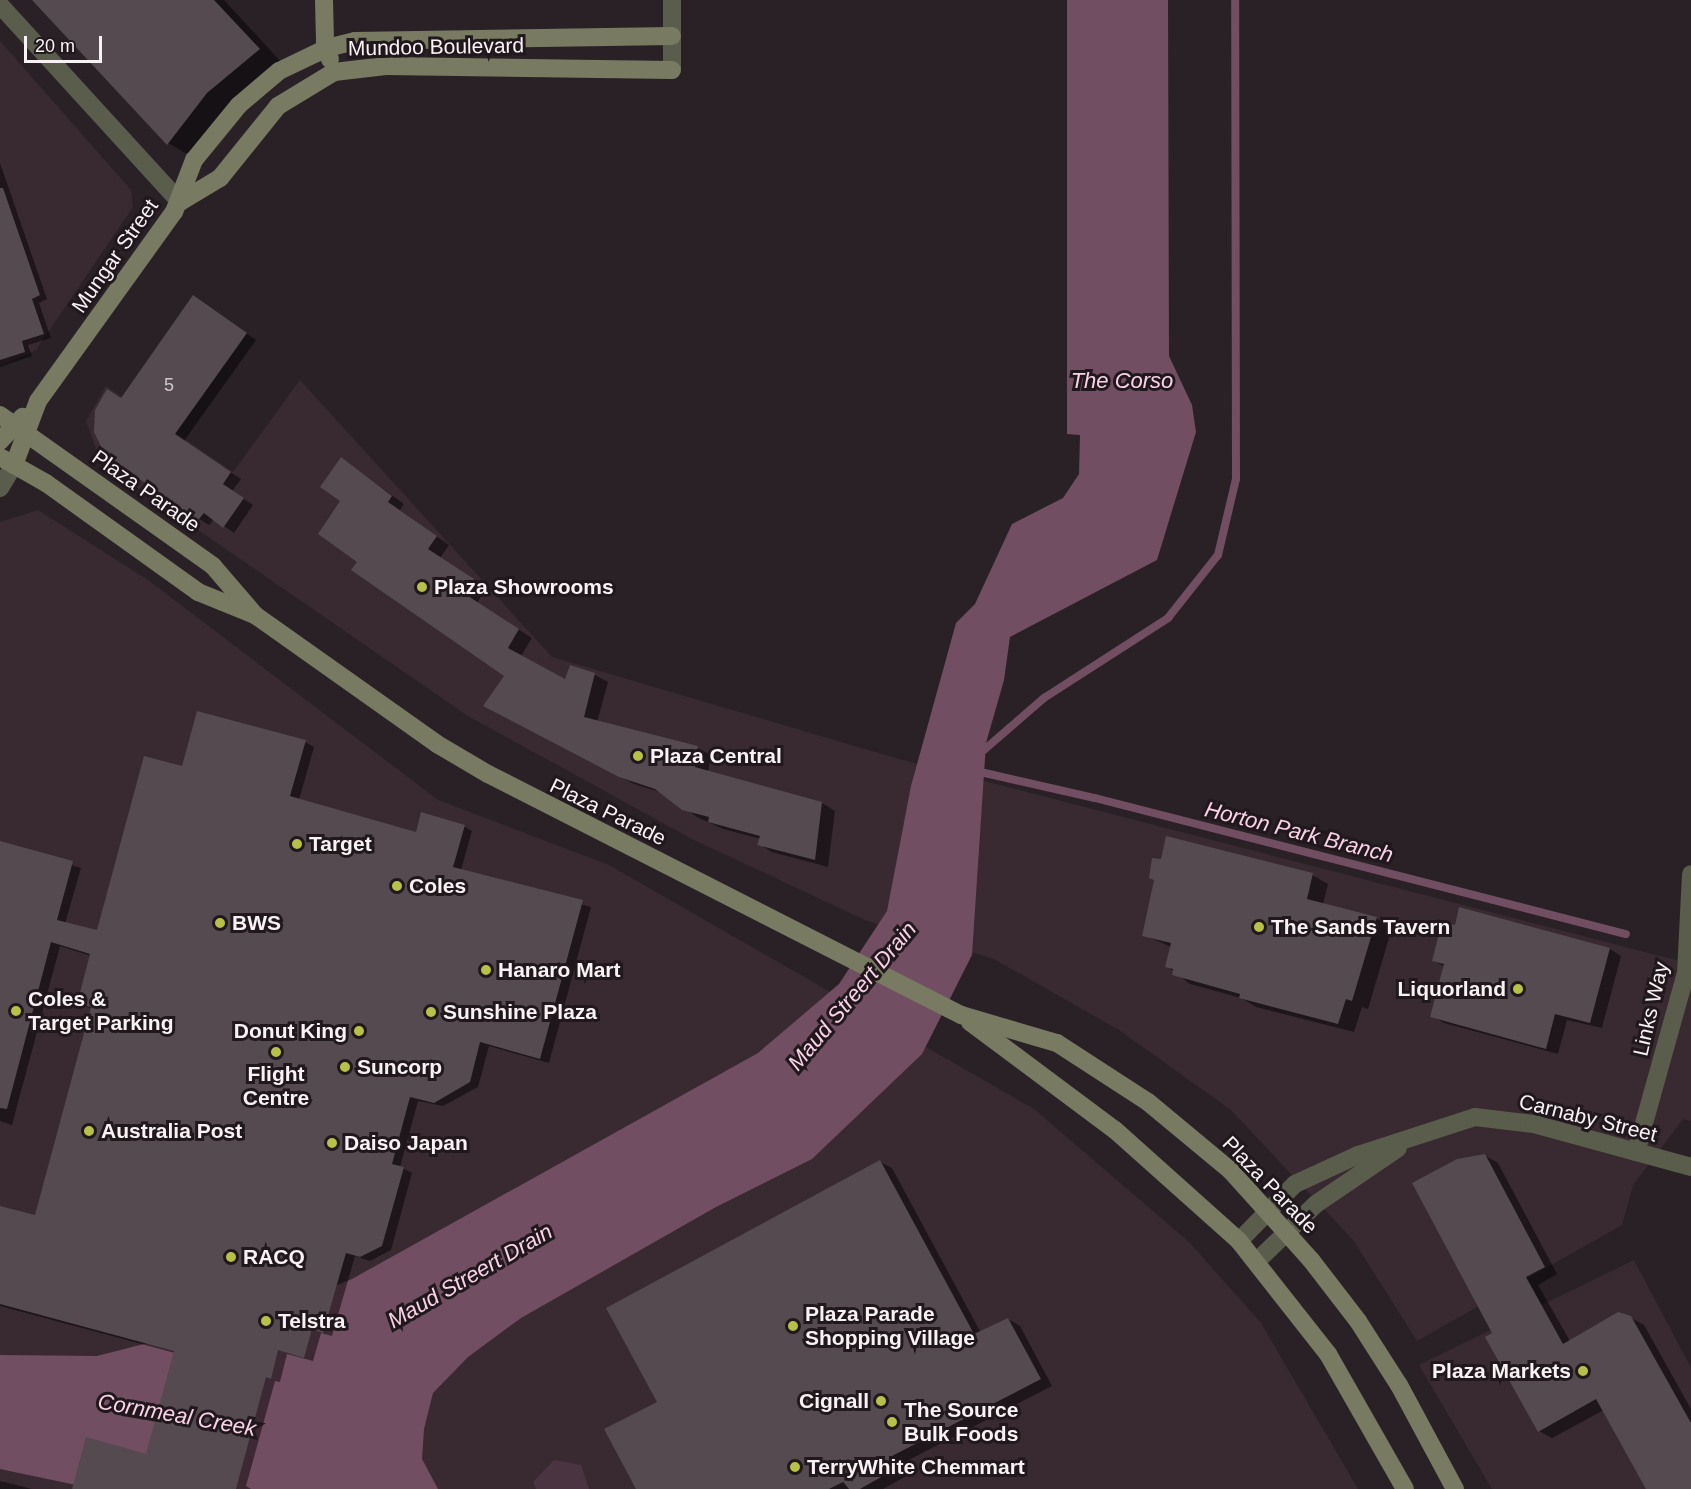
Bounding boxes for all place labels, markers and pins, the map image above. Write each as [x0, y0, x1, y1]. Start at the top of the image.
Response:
place label: Plaza Showrooms [434, 574, 614, 600]
marker: Plaza Showrooms [415, 580, 429, 594]
place label: Plaza Central [650, 743, 782, 769]
marker: Plaza Central [631, 749, 645, 763]
place label: Target [309, 831, 372, 857]
marker: Target [290, 837, 304, 851]
place label: Coles [409, 873, 466, 899]
marker: Coles [390, 879, 404, 893]
place label: BWS [232, 910, 281, 936]
place label: The Sands Tavern [1271, 914, 1450, 940]
marker: BWS [213, 916, 227, 930]
marker: The Sands Tavern [1252, 920, 1266, 934]
place label: Hanaro Mart [498, 957, 621, 983]
marker: Hanaro Mart [479, 963, 493, 977]
place label: Liquorland [1398, 976, 1506, 1002]
marker: Liquorland [1511, 982, 1525, 996]
place label: Coles & Target Parking [28, 986, 173, 1036]
place label: Sunshine Plaza [443, 999, 597, 1025]
marker: Coles & Target Parking [9, 1004, 23, 1018]
marker: Sunshine Plaza [424, 1005, 438, 1019]
place label: Donut King [234, 1018, 347, 1044]
marker: Donut King [352, 1024, 366, 1038]
marker: Flight Centre [269, 1045, 283, 1059]
place label: Suncorp [357, 1054, 442, 1080]
marker: Suncorp [338, 1060, 352, 1074]
place label: Flight Centre [243, 1061, 309, 1111]
place label: Australia Post [101, 1118, 242, 1144]
marker: Australia Post [82, 1124, 96, 1138]
place label: Daiso Japan [344, 1130, 468, 1156]
marker: Daiso Japan [325, 1136, 339, 1150]
place label: RACQ [243, 1244, 305, 1270]
marker: RACQ [224, 1250, 238, 1264]
place label: Plaza Parade Shopping Village [805, 1301, 975, 1351]
place label: Telstra [278, 1308, 345, 1334]
marker: Telstra [259, 1314, 273, 1328]
marker: Plaza Parade Shopping Village [786, 1319, 800, 1333]
place label: Plaza Markets [1432, 1358, 1571, 1384]
marker: Plaza Markets [1576, 1364, 1590, 1378]
place label: Cignall [799, 1388, 869, 1414]
marker: Cignall [874, 1394, 888, 1408]
place label: The Source Bulk Foods [904, 1397, 1018, 1447]
marker: The Source Bulk Foods [885, 1415, 899, 1429]
place label: TerryWhite Chemmart [807, 1454, 1025, 1480]
marker: TerryWhite Chemmart [788, 1460, 802, 1474]

